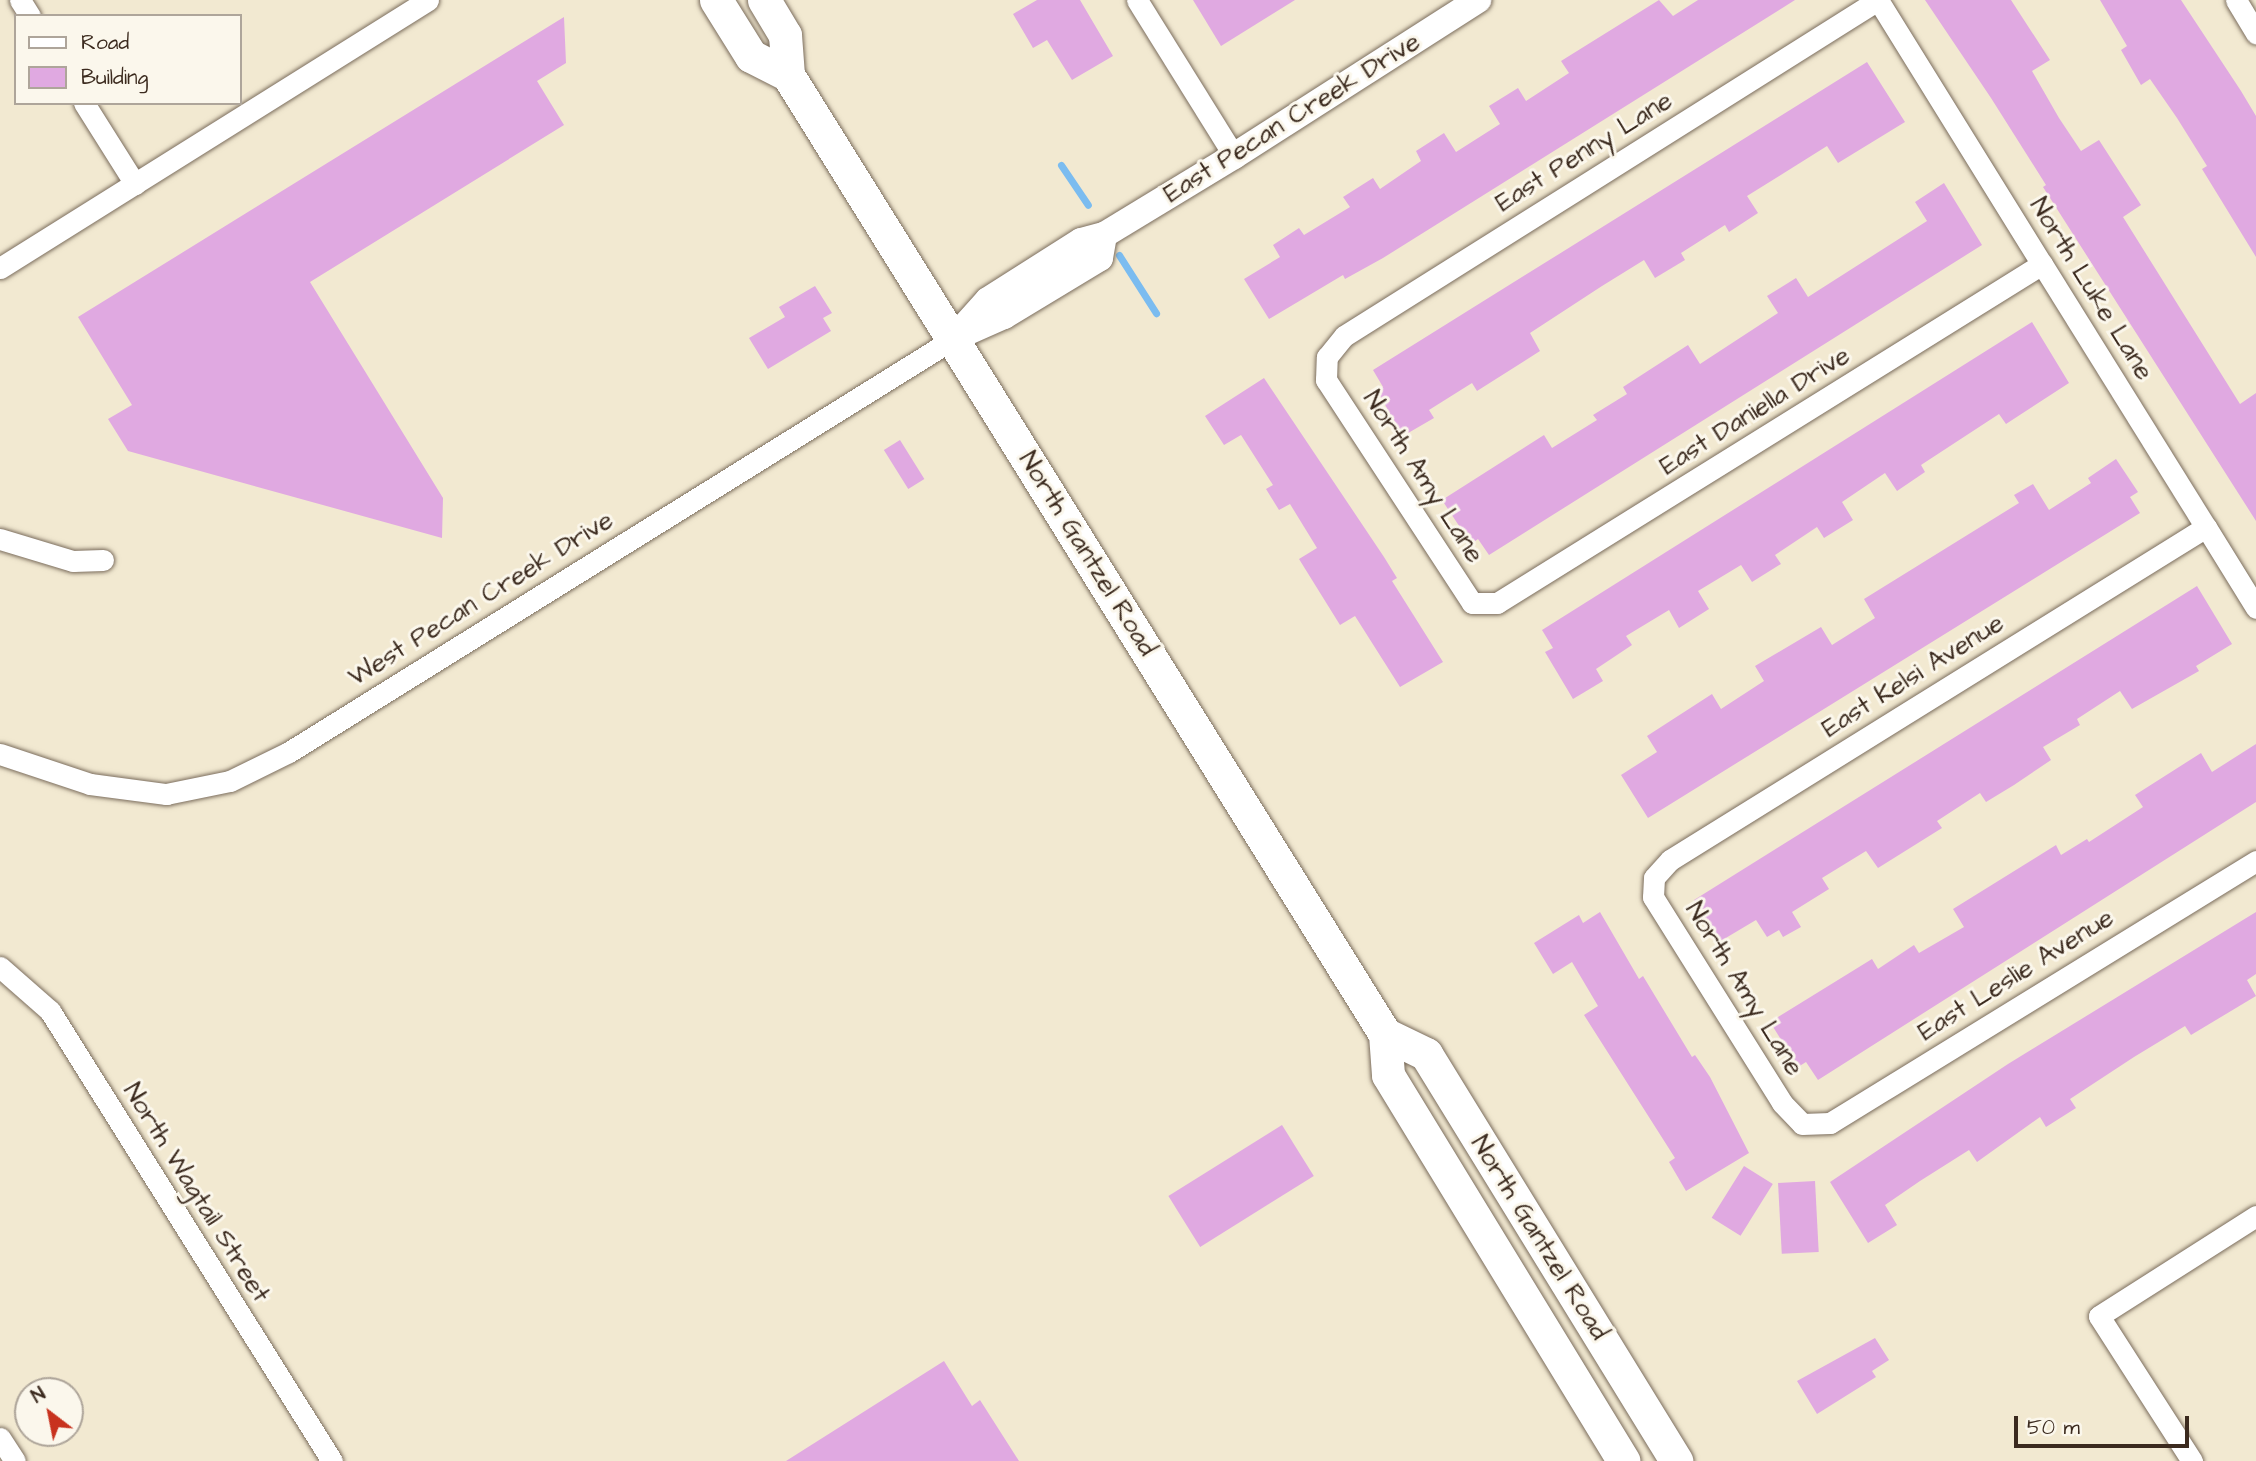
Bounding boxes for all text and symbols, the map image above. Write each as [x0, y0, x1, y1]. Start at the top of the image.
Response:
legend [14, 14, 242, 105]
street label: East Pecan Creek Drive [1158, 26, 1426, 210]
text: Road [81, 28, 129, 57]
text: Building [81, 63, 148, 92]
street label: East Penny Lane [1490, 85, 1678, 219]
street label: North Luke Lane [2022, 192, 2160, 386]
street label: East Daniella Drive [1654, 340, 1856, 482]
street label: North Amy Lane [1356, 385, 1490, 569]
street label: North Gantzel Road [1012, 446, 1162, 662]
street label: West Pecan Creek Drive [343, 505, 619, 693]
street label: East Kelsi Avenue [1816, 608, 2010, 744]
street label: North Amy Lane [1678, 896, 1810, 1082]
street label: East Leslie Avenue [1912, 902, 2120, 1048]
street label: North Wagtail Street [116, 1078, 276, 1308]
street label: North Gantzel Road [1464, 1130, 1614, 1346]
north arrow [14, 1377, 84, 1447]
text: N [26, 1381, 51, 1410]
scale bar [2018, 1402, 2193, 1446]
text: 50 m [2027, 1413, 2080, 1442]

